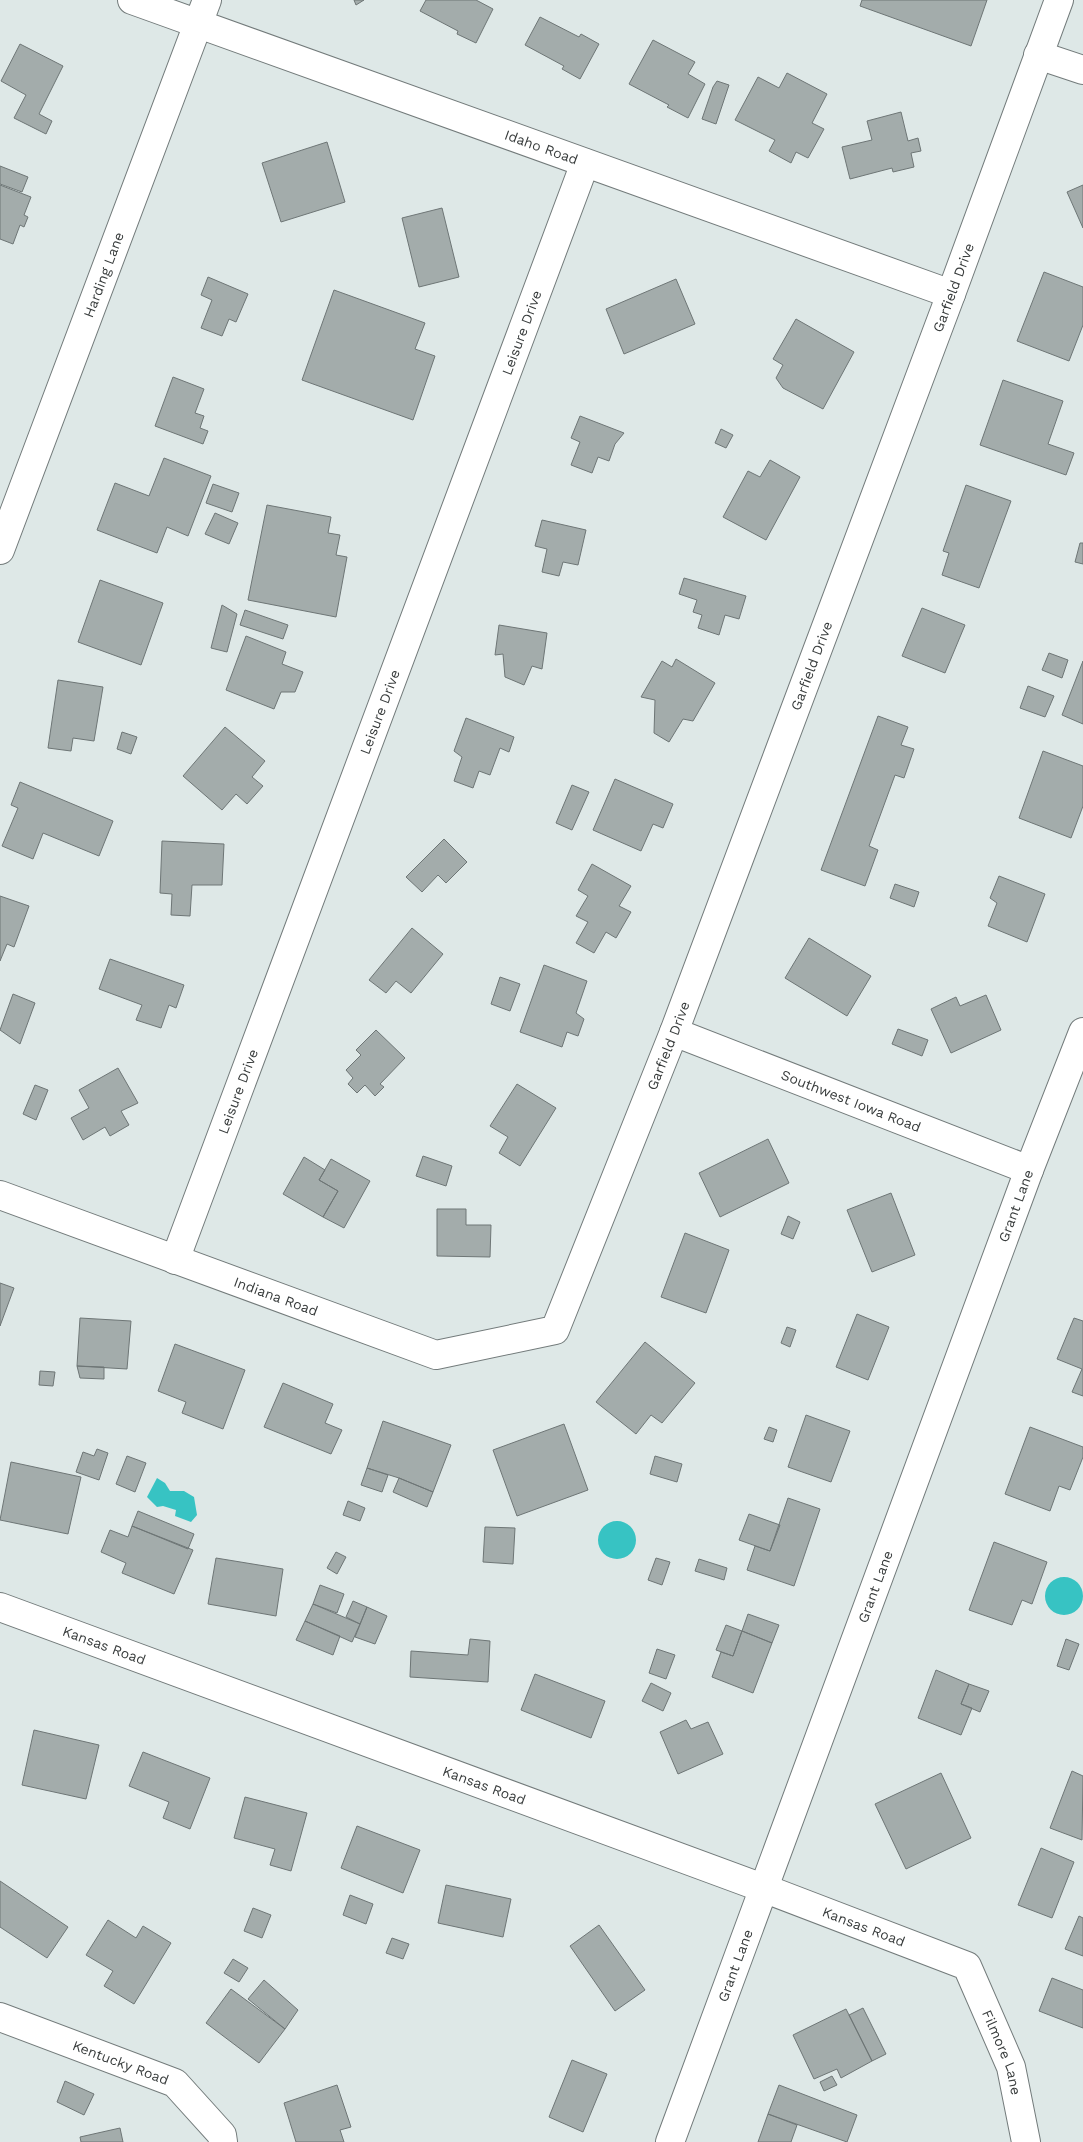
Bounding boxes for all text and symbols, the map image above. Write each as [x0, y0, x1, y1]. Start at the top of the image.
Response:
street label: Idaho Road [503, 126, 580, 167]
street label: Harding Lane [80, 230, 127, 320]
street label: Garfield Drive [929, 241, 977, 334]
street label: Leisure Drive [498, 288, 545, 377]
street label: Garfield Drive [787, 619, 835, 713]
street label: Leisure Drive [357, 667, 403, 757]
street label: Garfield Drive [644, 999, 693, 1092]
street label: Leisure Drive [215, 1047, 261, 1136]
street label: Southwest Iowa Road [779, 1066, 923, 1135]
street label: Grant Lane [995, 1167, 1036, 1244]
street label: Indiana Road [232, 1274, 320, 1319]
street label: Grant Lane [854, 1548, 896, 1625]
street label: Kansas Road [60, 1623, 148, 1668]
street label: Kansas Road [440, 1763, 528, 1808]
street label: Kansas Road [820, 1903, 907, 1950]
street label: Grant Lane [714, 1927, 756, 2004]
street label: Filmore Lane [979, 2007, 1024, 2096]
street label: Kentucky Road [70, 2037, 171, 2088]

